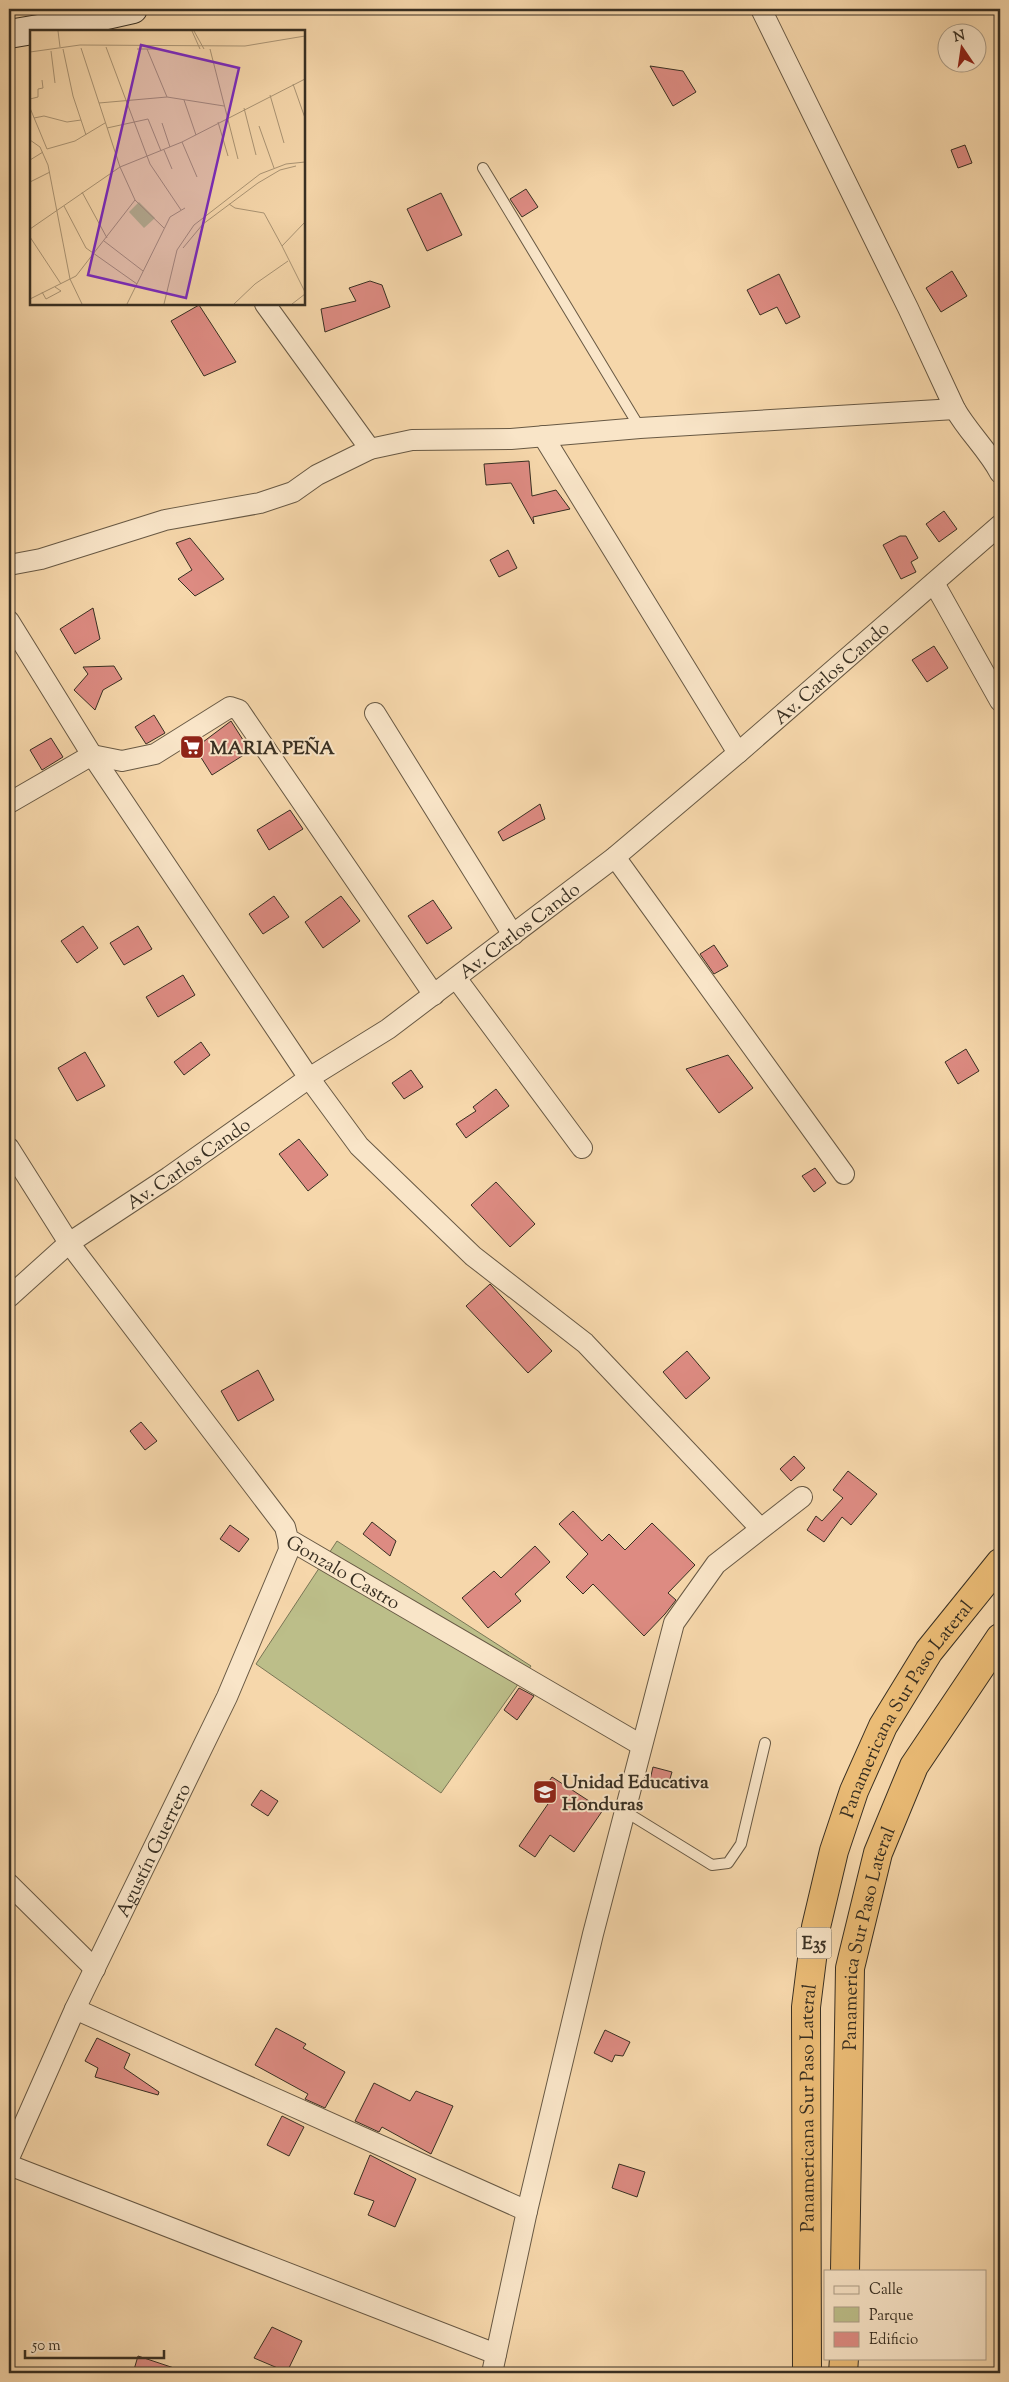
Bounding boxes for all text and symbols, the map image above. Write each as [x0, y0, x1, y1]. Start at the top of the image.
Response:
north arrow [936, 22, 986, 72]
text: N [952, 26, 967, 48]
inset map [30, 30, 305, 305]
street label: Av. Carlos Cando [769, 616, 896, 732]
supermarket icon: MARIA PEÑA [179, 734, 205, 760]
place label: MARIA PEÑA [210, 736, 335, 763]
street label: Av. Carlos Cando [454, 877, 586, 987]
street label: Av. Carlos Cando [122, 1112, 257, 1218]
street label: Gonzalo Castro [280, 1530, 405, 1618]
street label: Panamericana Sur Paso Lateral [835, 1596, 981, 1822]
place label: Unidad Educativa Honduras [562, 1770, 709, 1819]
street label: Agustín Guerrero [111, 1779, 199, 1922]
school or university icon: Unidad Educativa Honduras [532, 1779, 558, 1805]
street label: Panamerica Sur Paso Lateral [838, 1823, 903, 2051]
road number: E35 [796, 1928, 832, 1959]
street label: Panamericana Sur Paso Lateral [795, 1982, 825, 2232]
legend [824, 2270, 986, 2360]
text: Calle [869, 2280, 903, 2301]
text: Parque [869, 2306, 913, 2327]
scale bar [25, 2327, 164, 2359]
text: Edificio [869, 2330, 918, 2351]
text: 50 m [31, 2336, 61, 2357]

